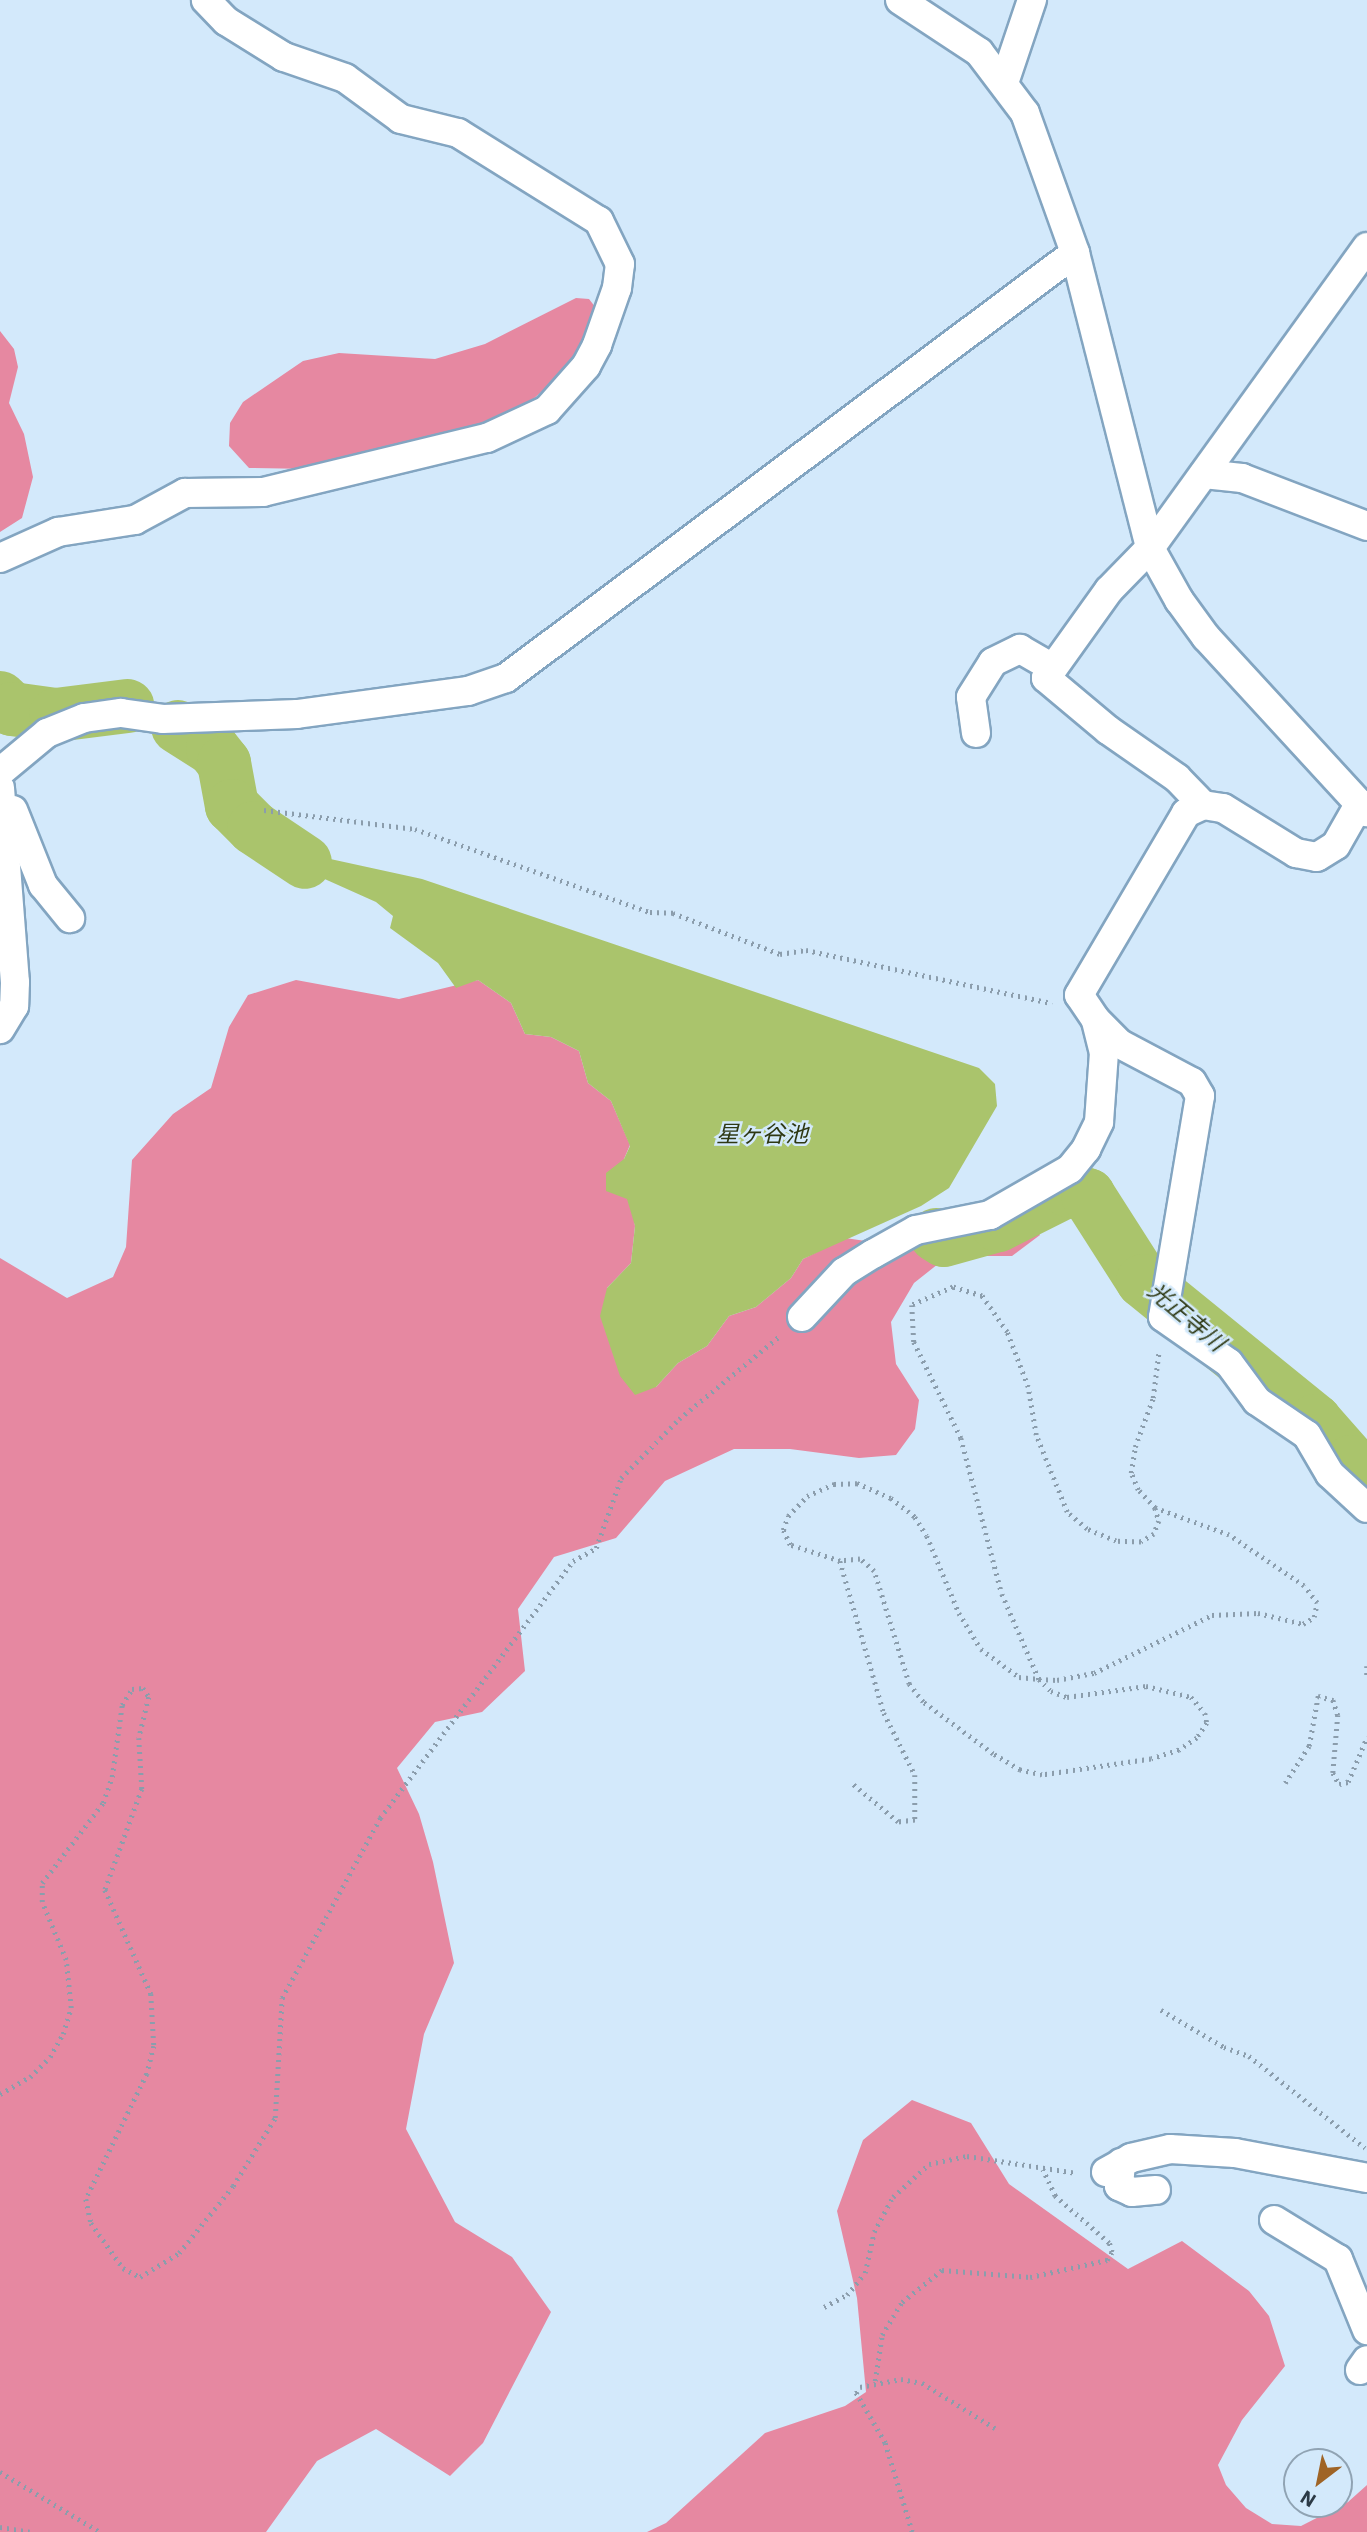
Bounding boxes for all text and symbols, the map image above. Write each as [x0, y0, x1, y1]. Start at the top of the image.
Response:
water label: 星ヶ谷池 [716, 1119, 808, 1147]
water label: 光正寺川 [1143, 1276, 1231, 1356]
north arrow [1283, 2448, 1353, 2518]
text: N [1296, 2485, 1320, 2513]

